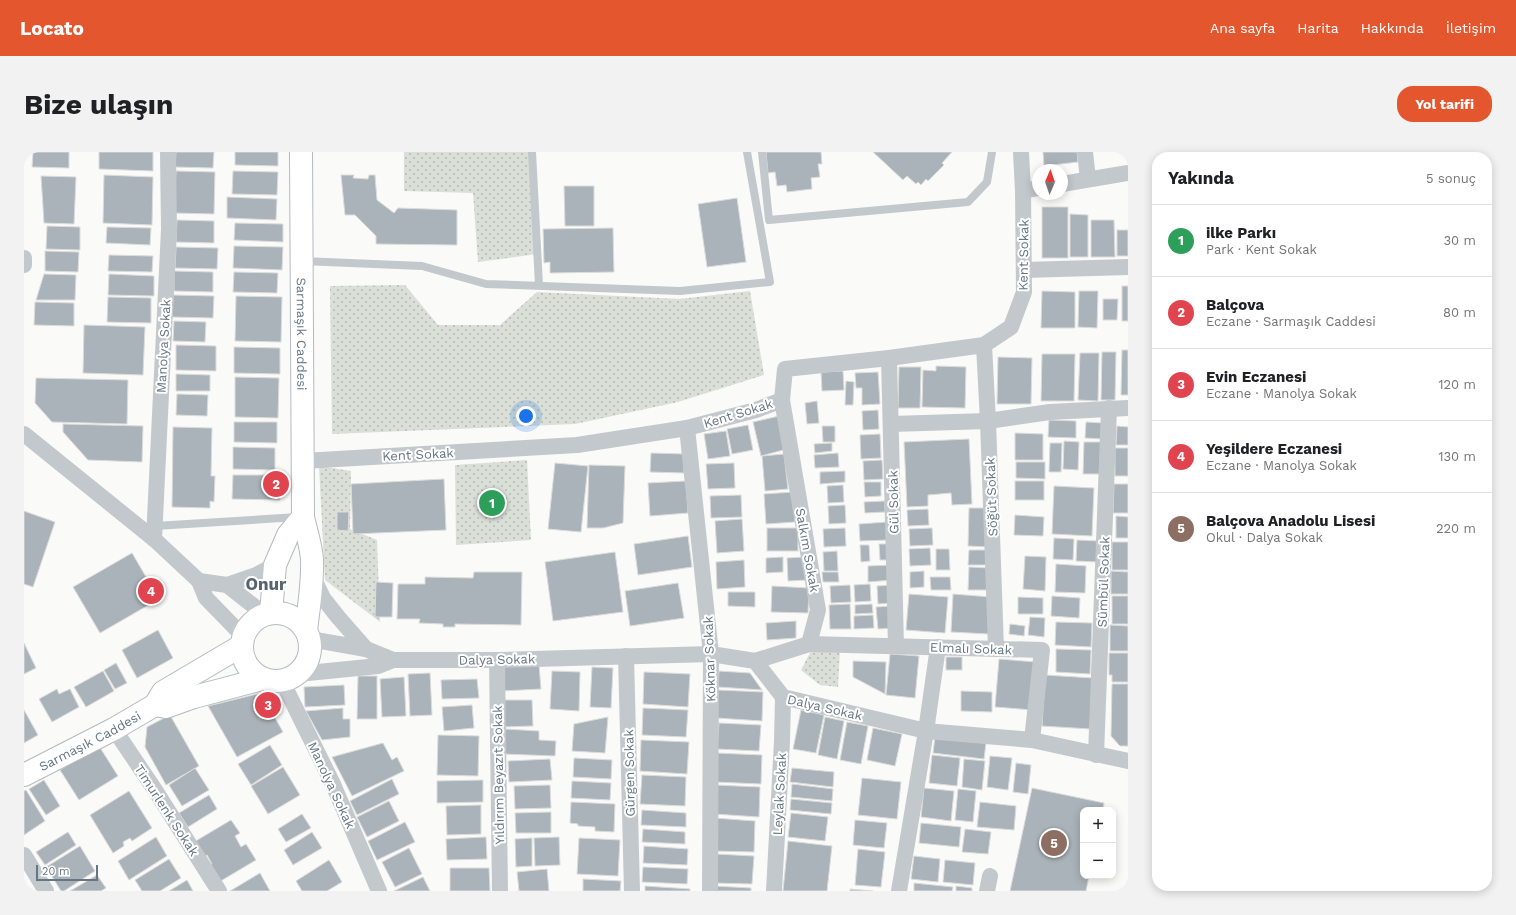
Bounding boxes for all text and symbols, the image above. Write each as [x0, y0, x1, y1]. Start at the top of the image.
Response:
text: Locato [20, 17, 84, 40]
text: Ana sayfa [1210, 20, 1275, 36]
text: Harita [1297, 20, 1339, 36]
text: Hakkında [1361, 20, 1424, 36]
text: İletişim [1446, 20, 1496, 36]
button: Yol tarifi [1397, 86, 1492, 122]
text: Bize ulaşın [24, 88, 173, 121]
north arrow [1032, 164, 1068, 200]
text: Yakında [1168, 168, 1234, 188]
text: 5 sonuç [1426, 171, 1476, 186]
street label: Kent Sokak [1015, 219, 1032, 291]
text: ilke Parkı [1206, 224, 1276, 242]
text: 1 [1178, 233, 1184, 248]
text: 30 m [1444, 233, 1476, 248]
text: Park · Kent Sokak [1206, 242, 1317, 257]
street label: Sarmaşık Caddesi [294, 277, 309, 391]
text: Balçova [1206, 296, 1264, 314]
street label: Manolya Sokak [154, 298, 173, 393]
text: 2 [1177, 305, 1185, 320]
text: 80 m [1443, 305, 1476, 320]
text: Eczane · Sarmaşık Caddesi [1206, 314, 1376, 329]
text: Evin Eczanesi [1206, 368, 1306, 386]
text: 3 [1177, 377, 1185, 392]
text: 120 m [1438, 377, 1476, 392]
text: Eczane · Manolya Sokak [1206, 386, 1357, 401]
street label: Kent Sokak [702, 396, 775, 431]
your location [516, 406, 536, 426]
text: Yeşildere Eczanesi [1206, 440, 1342, 458]
street label: Kent Sokak [382, 445, 455, 464]
text: 4 [1177, 449, 1185, 464]
text: 130 m [1438, 449, 1476, 464]
street label: Söğüt Sokak [983, 457, 1000, 537]
text: Eczane · Manolya Sokak [1206, 458, 1357, 473]
pin: 2 [263, 469, 289, 499]
street label: Gül Sokak [885, 469, 902, 534]
pin: 1 [479, 488, 505, 518]
street label: Salkım Sokak [793, 507, 822, 594]
text: Balçova Anadolu Lisesi [1206, 512, 1375, 530]
text: 5 [1177, 521, 1185, 536]
text: 220 m [1436, 521, 1476, 536]
text: Okul · Dalya Sokak [1206, 530, 1323, 545]
street label: Sümbül Sokak [1094, 536, 1113, 628]
district label: Onur [246, 574, 287, 594]
pin: 4 [138, 576, 164, 606]
street label: Köknar Sokak [700, 615, 718, 702]
street label: Elmalı Sokak [930, 640, 1013, 657]
street label: Dalya Sokak [459, 651, 536, 668]
pin: 3 [255, 690, 281, 720]
street label: Dalya Sokak [786, 692, 864, 724]
street label: Yıldırım Beyazıt Sokak [490, 705, 507, 845]
street label: Sarmaşık Caddesi [36, 708, 143, 774]
street label: Gürgen Sokak [621, 729, 638, 817]
street label: Manolya Sokak [305, 739, 358, 832]
street label: Leylak Sokak [770, 752, 789, 836]
street label: Timurlenk Sokak [131, 762, 202, 859]
map controls [1080, 807, 1116, 879]
button: + [1080, 807, 1116, 843]
pin: 5 [1041, 828, 1067, 858]
button: − [1080, 843, 1116, 879]
scale bar [36, 863, 98, 882]
text: 20 m [42, 865, 70, 878]

